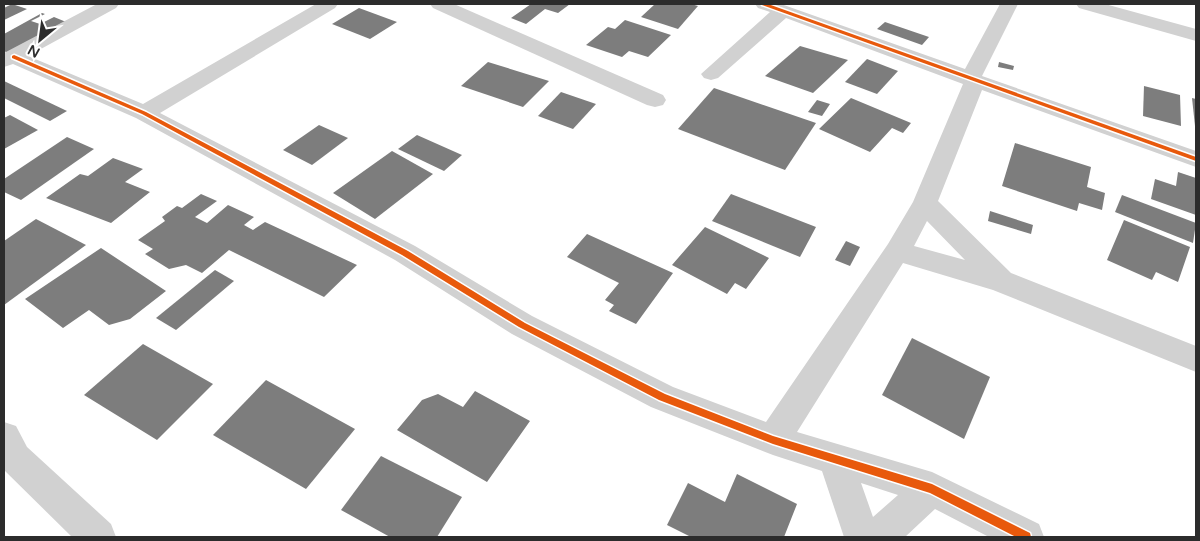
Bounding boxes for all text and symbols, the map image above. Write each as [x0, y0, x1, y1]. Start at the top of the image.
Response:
north arrow [15, 15, 65, 65]
text: N [25, 41, 43, 61]

